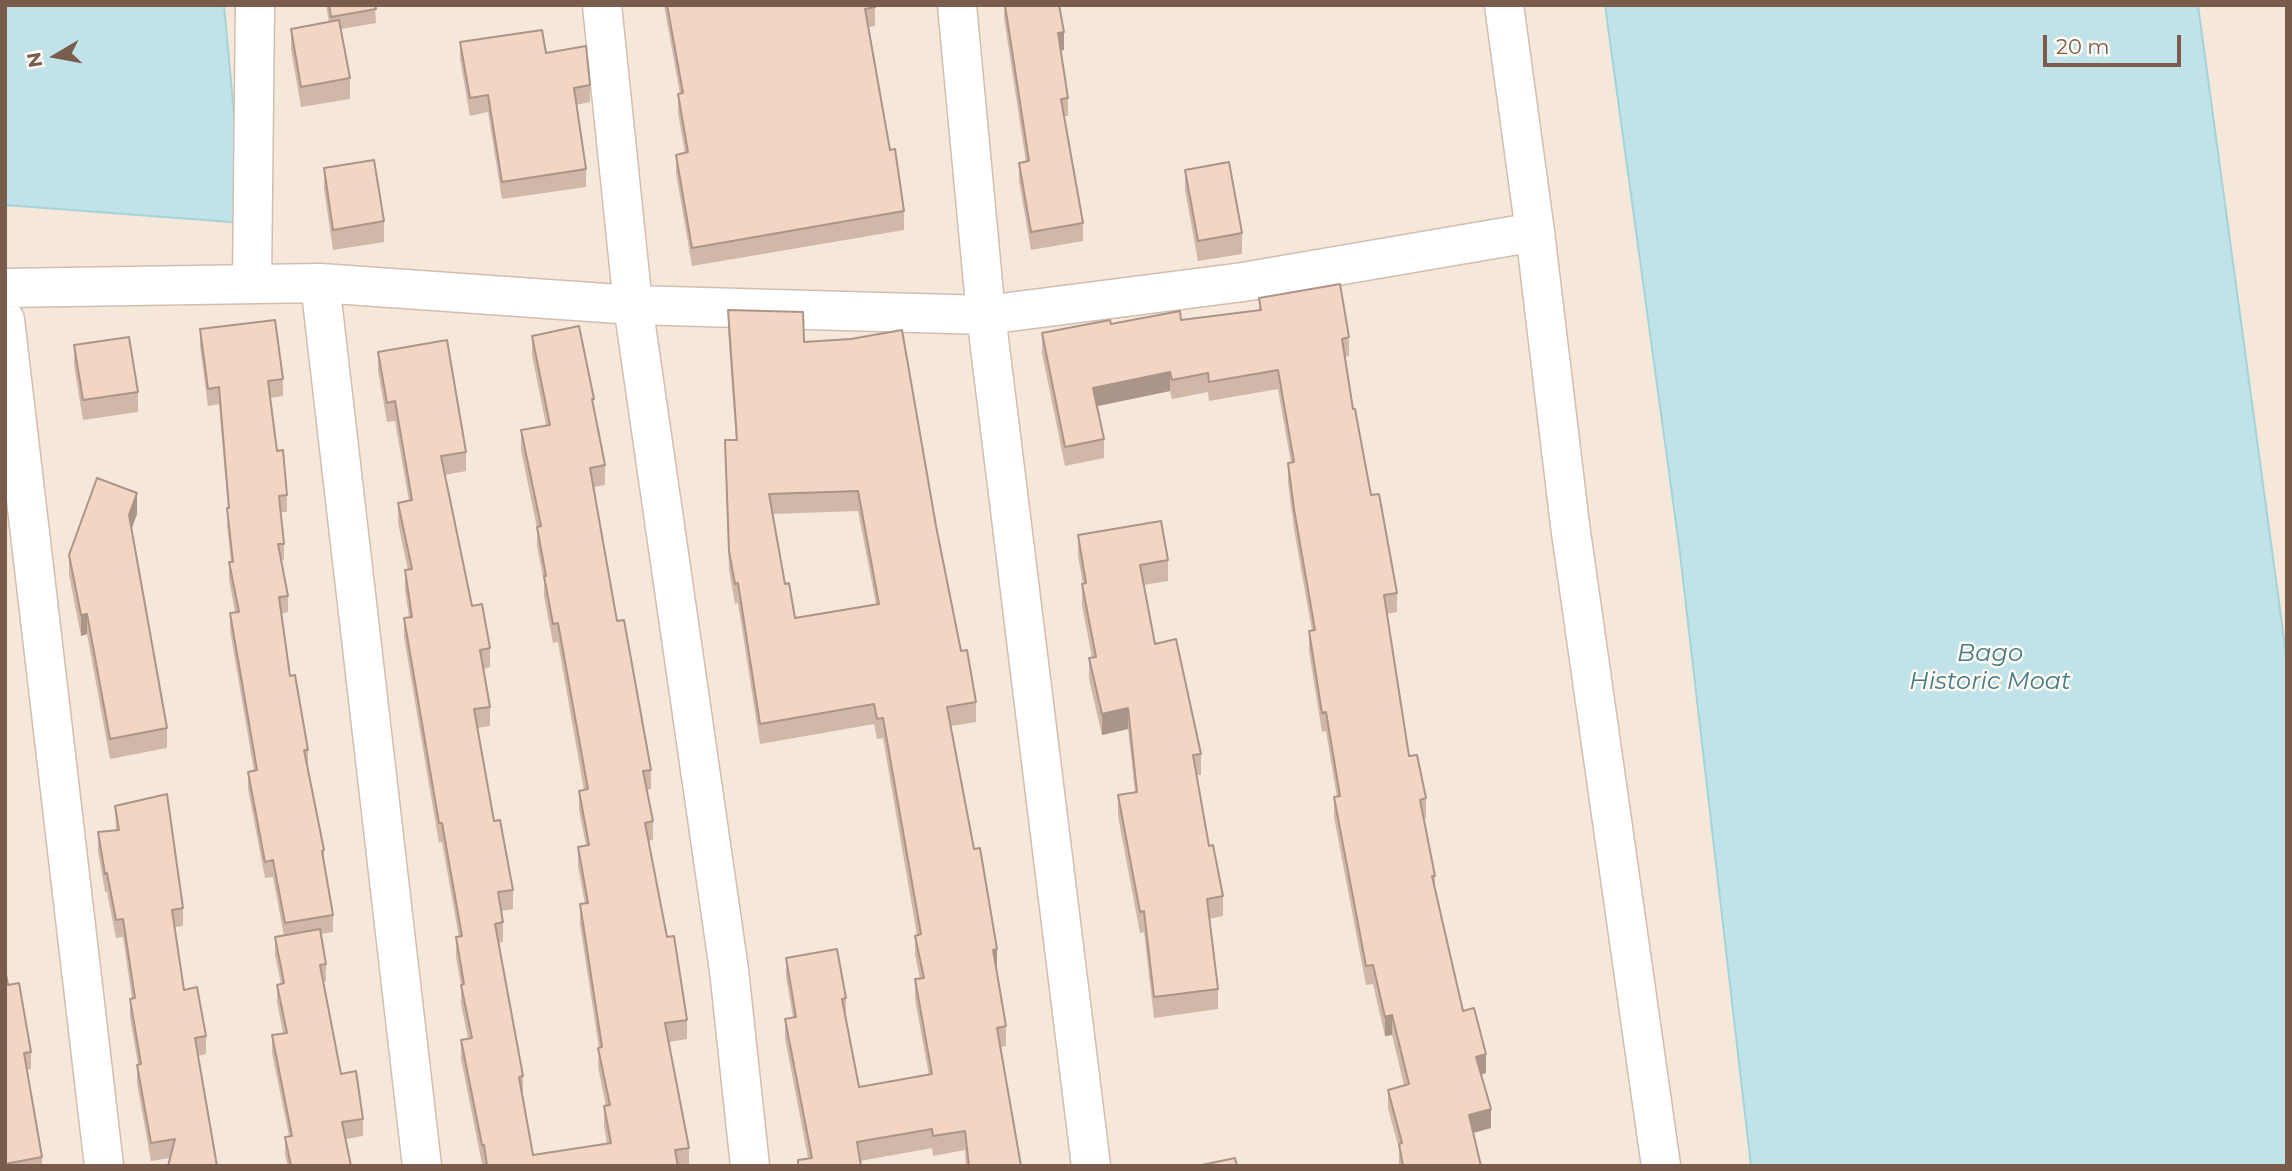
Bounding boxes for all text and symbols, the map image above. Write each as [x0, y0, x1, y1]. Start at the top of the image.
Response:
north arrow [21, 21, 91, 91]
scale bar [2047, 21, 2185, 65]
text: 20 m [2056, 34, 2110, 59]
text: N [22, 50, 47, 69]
water label: Bago Historic Moat [1909, 640, 2071, 696]

